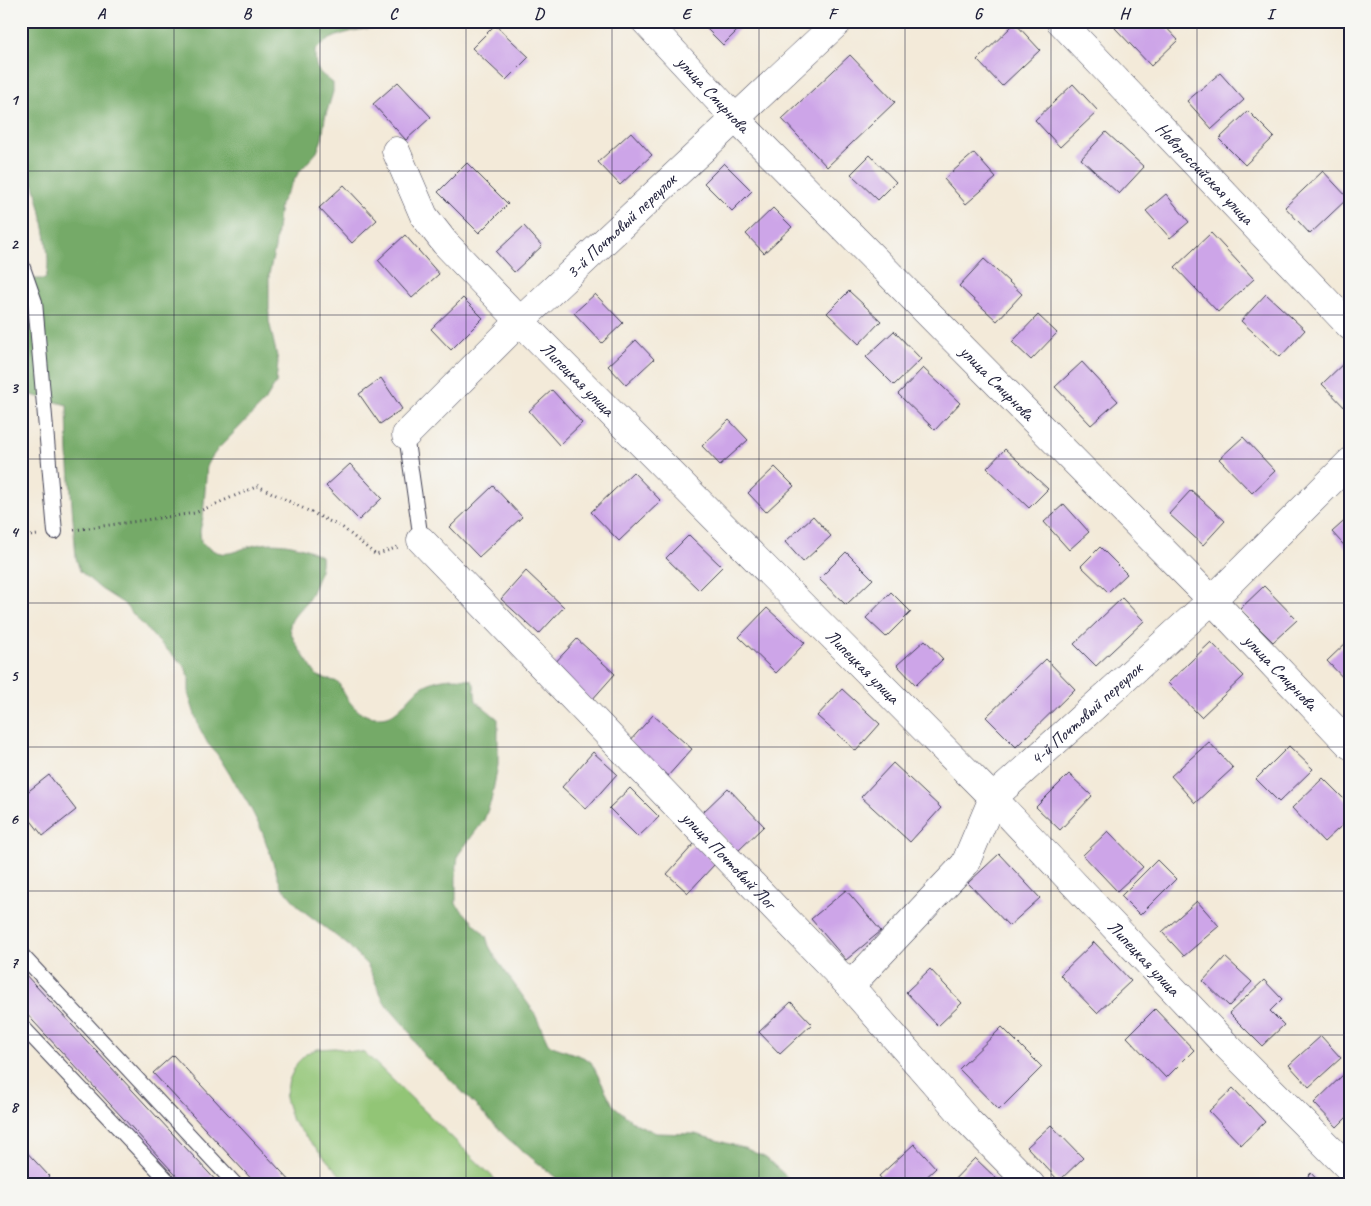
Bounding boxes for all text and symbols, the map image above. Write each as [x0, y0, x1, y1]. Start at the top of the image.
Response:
text: A [97, 4, 107, 24]
text: B [243, 4, 253, 24]
text: C [389, 4, 399, 24]
text: D [534, 4, 545, 24]
text: E [682, 4, 693, 24]
text: F [828, 4, 839, 24]
text: G [974, 4, 984, 24]
text: H [1119, 4, 1131, 24]
text: I [1267, 4, 1277, 24]
street label: улица Смирнова [671, 51, 755, 138]
text: 1 [10, 90, 19, 110]
street label: Новороссийская улица [1151, 118, 1260, 230]
street label: 3-й Почтовый переулок [561, 167, 683, 283]
text: 2 [10, 234, 19, 254]
street label: Липецкая улица [536, 337, 620, 422]
street label: улица Смирнова [955, 340, 1040, 426]
text: 3 [10, 378, 19, 398]
text: 4 [10, 522, 19, 542]
street label: Липецкая улица [821, 625, 905, 709]
street label: улица Смирнова [1239, 629, 1323, 716]
street label: 4-й Почтовый переулок [1026, 656, 1148, 770]
text: 5 [11, 666, 20, 686]
street label: улица Почтовый Лог [676, 806, 783, 915]
text: 6 [10, 809, 19, 829]
street label: Липецкая улица [1103, 916, 1186, 1001]
text: 7 [10, 953, 19, 973]
text: 8 [10, 1097, 19, 1117]

